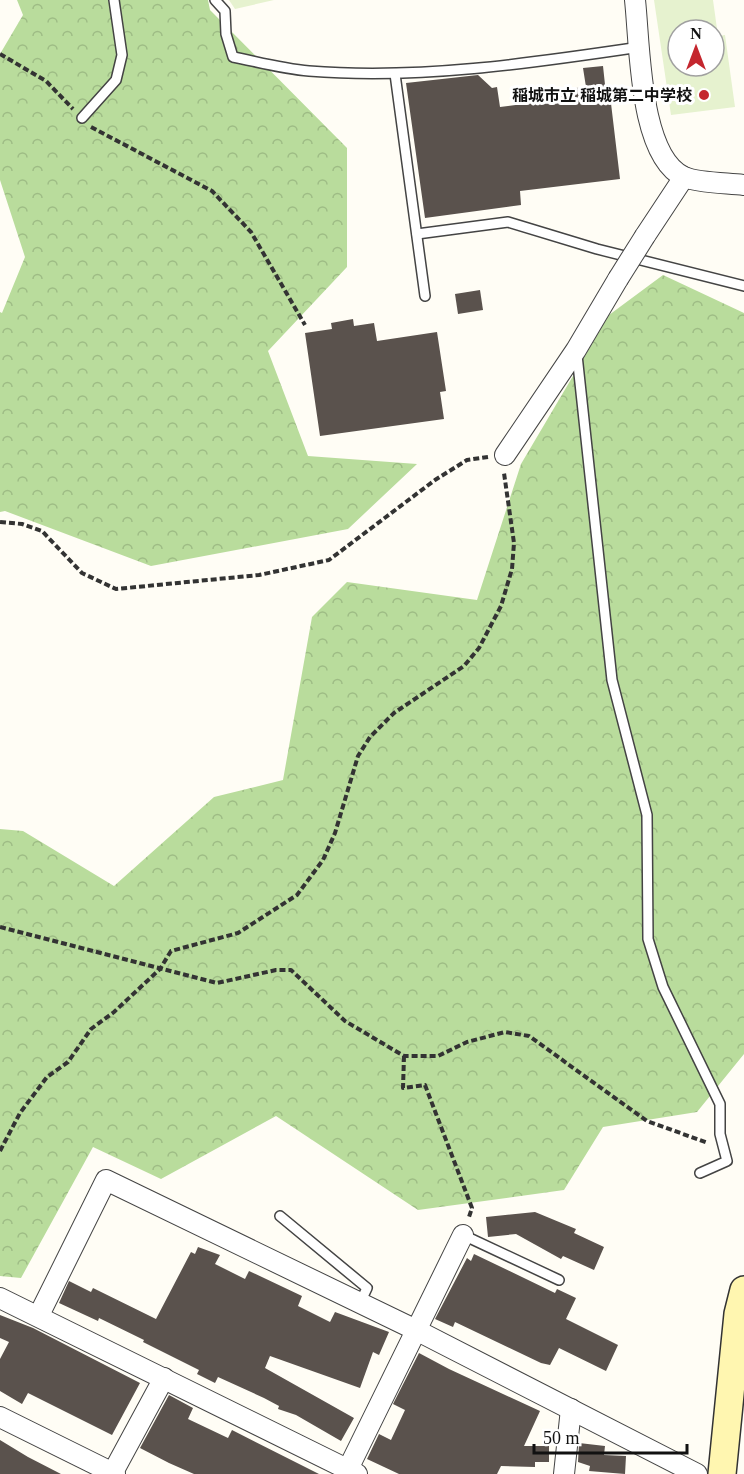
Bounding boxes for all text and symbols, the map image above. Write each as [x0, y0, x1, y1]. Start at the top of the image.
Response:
north arrow [666, 18, 726, 78]
text: N [690, 25, 702, 42]
place label: 稲城市立 稲城第二中学校 [512, 86, 692, 104]
marker: 稲城市立 稲城第二中学校 [697, 88, 711, 102]
scale bar [534, 1417, 687, 1455]
text: 50 m [543, 1428, 580, 1448]

